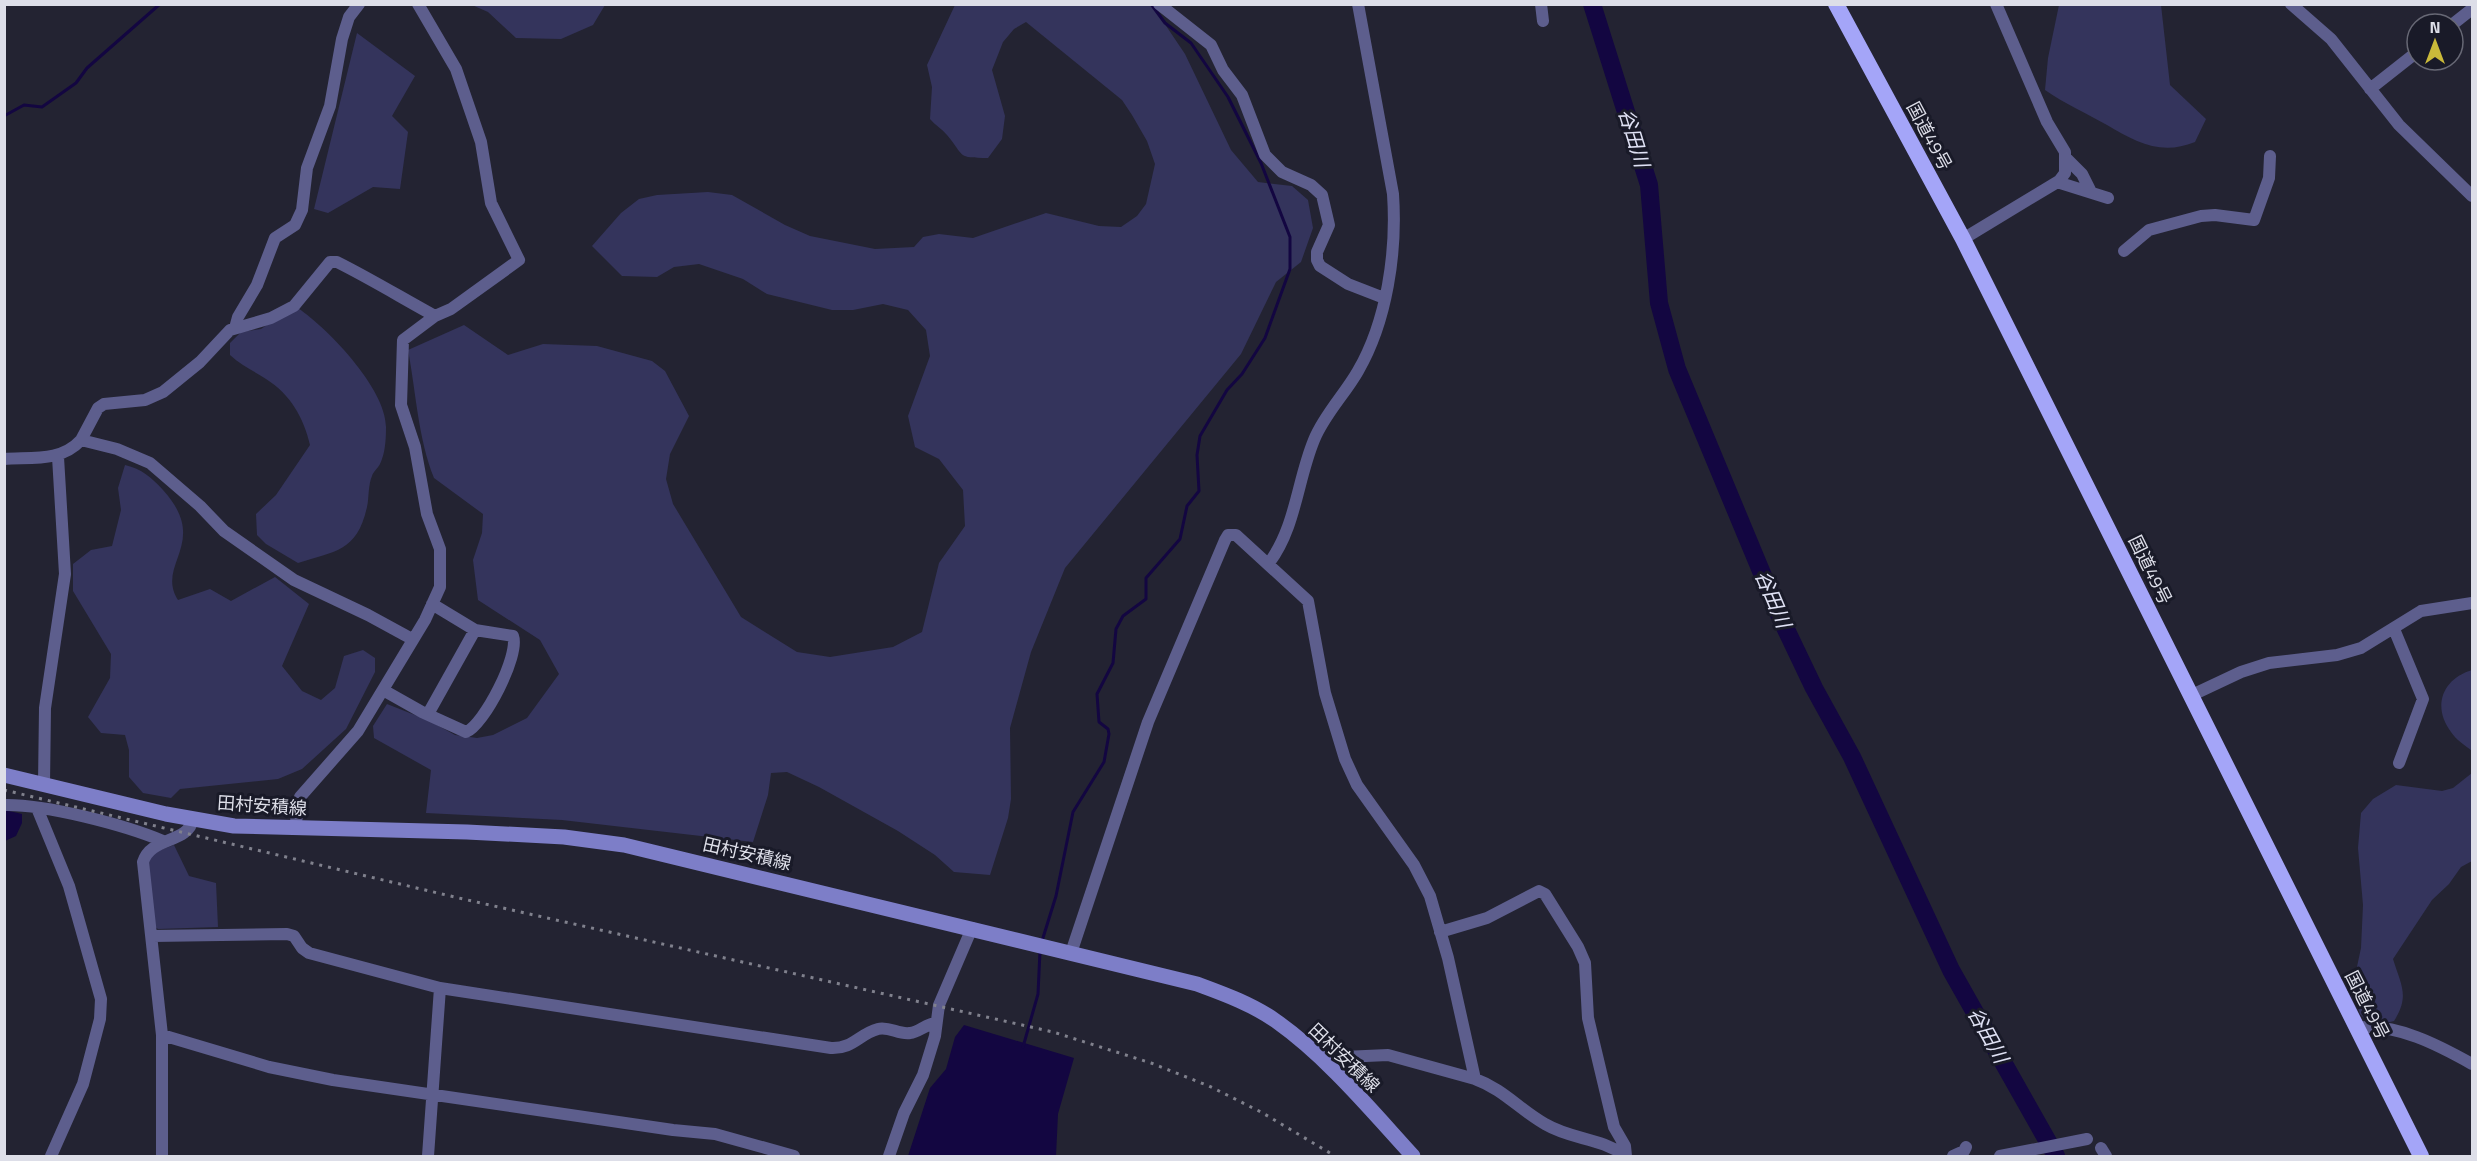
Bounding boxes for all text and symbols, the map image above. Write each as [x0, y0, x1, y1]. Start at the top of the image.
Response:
north arrow [2405, 12, 2465, 72]
text: N [2429, 15, 2441, 39]
street label: 国道49号 [1900, 97, 1959, 175]
water label: 谷田川 [1611, 105, 1659, 173]
street label: 国道49号 [2122, 531, 2179, 609]
water label: 谷田川 [1747, 565, 1800, 634]
street label: 田村安積線 [216, 789, 308, 822]
street label: 田村安積線 [700, 830, 794, 877]
street label: 国道49号 [2339, 966, 2396, 1044]
water label: 谷田川 [1960, 1001, 2018, 1070]
street label: 田村安積線 [1303, 1017, 1386, 1099]

